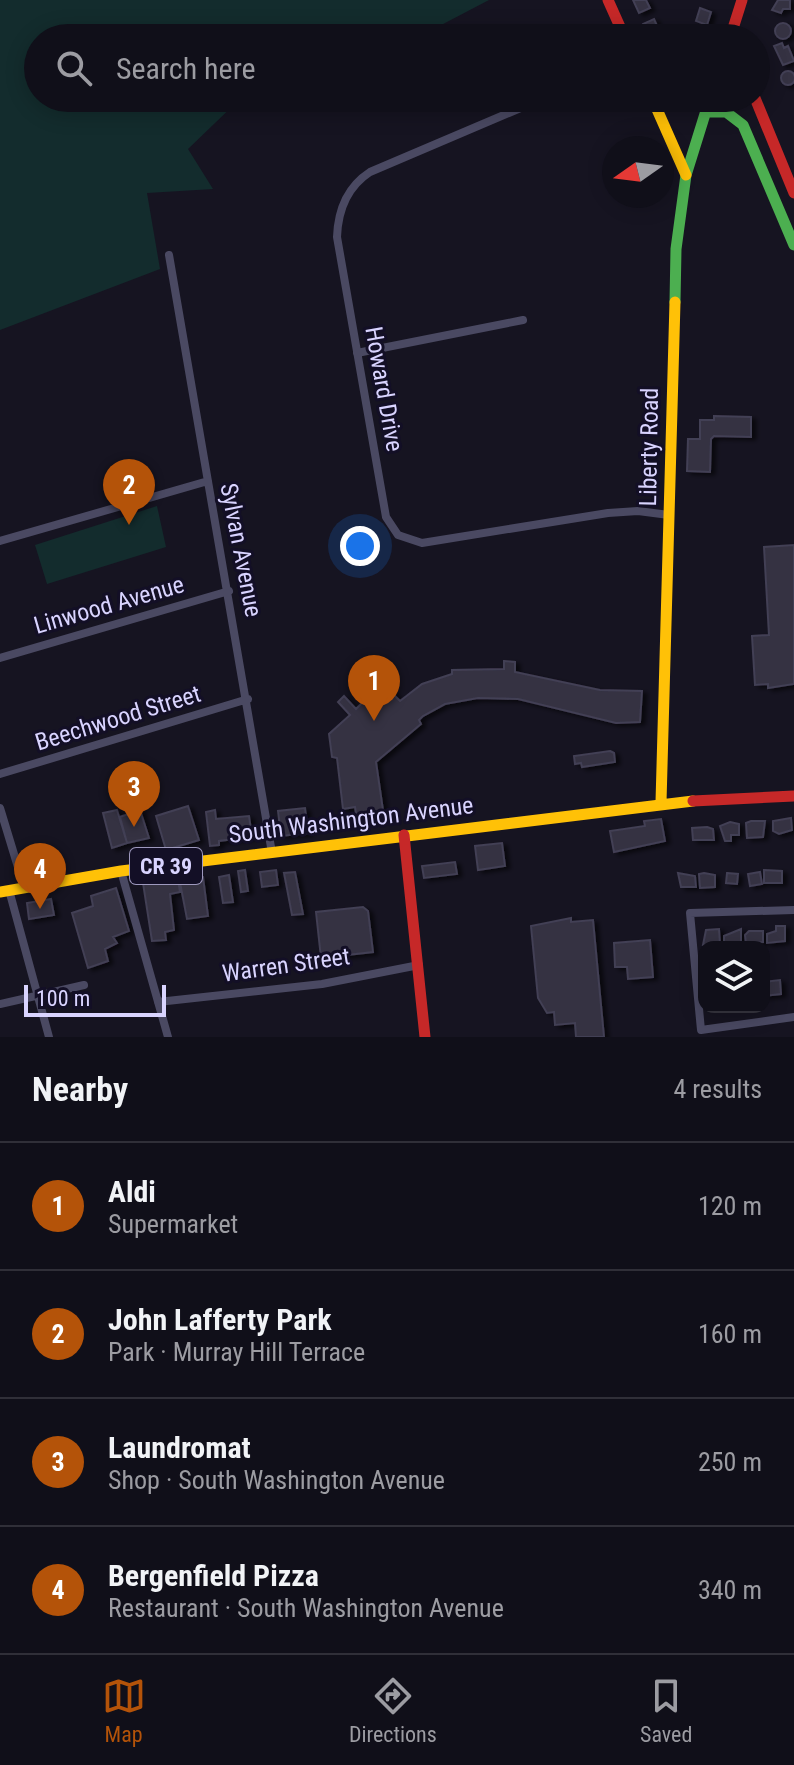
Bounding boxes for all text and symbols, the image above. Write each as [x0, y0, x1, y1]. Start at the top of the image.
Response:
search box [24, 24, 770, 112]
icon: search [52, 46, 96, 90]
text: Search here [116, 51, 256, 86]
north arrow [602, 136, 674, 208]
street label: Howard Drive [359, 324, 409, 454]
street label: Liberty Road [634, 387, 664, 507]
pin: 2 [103, 459, 155, 525]
street label: Sylvan Avenue [214, 481, 268, 619]
your location [340, 526, 380, 566]
street label: Linwood Avenue [31, 570, 187, 640]
pin: 1 [348, 655, 400, 721]
street label: Beechwood Street [32, 680, 204, 756]
pin: 3 [108, 761, 160, 827]
street label: South Washington Avenue [227, 791, 475, 849]
pin: 4 [14, 843, 66, 909]
road number: CR 39 [130, 848, 202, 884]
map controls [698, 941, 770, 1013]
button: layers [698, 941, 770, 1013]
street label: Warren Street [220, 942, 352, 988]
scale bar [24, 981, 166, 1017]
text: 100 m [36, 986, 90, 1011]
text: Nearby [32, 1069, 128, 1109]
text: 4 results [673, 1074, 762, 1104]
text: Aldi [108, 1174, 156, 1209]
text: 1 [51, 1191, 65, 1221]
text: 120 m [698, 1191, 762, 1221]
text: Supermarket [108, 1209, 238, 1239]
text: John Lafferty Park [108, 1302, 332, 1337]
text: 2 [51, 1319, 65, 1349]
text: 160 m [698, 1319, 762, 1349]
text: Park · Murray Hill Terrace [108, 1337, 365, 1367]
text: Laundromat [108, 1430, 251, 1465]
text: 3 [51, 1447, 65, 1477]
text: 250 m [698, 1447, 762, 1477]
text: Shop · South Washington Avenue [108, 1465, 445, 1495]
text: Bergenfield Pizza [108, 1558, 319, 1593]
text: 4 [51, 1575, 65, 1605]
text: 340 m [698, 1575, 762, 1605]
text: Restaurant · South Washington Avenue [108, 1593, 504, 1623]
tab: Map [102, 1674, 146, 1747]
tab: Directions [349, 1674, 437, 1747]
tab: Saved [640, 1674, 692, 1747]

